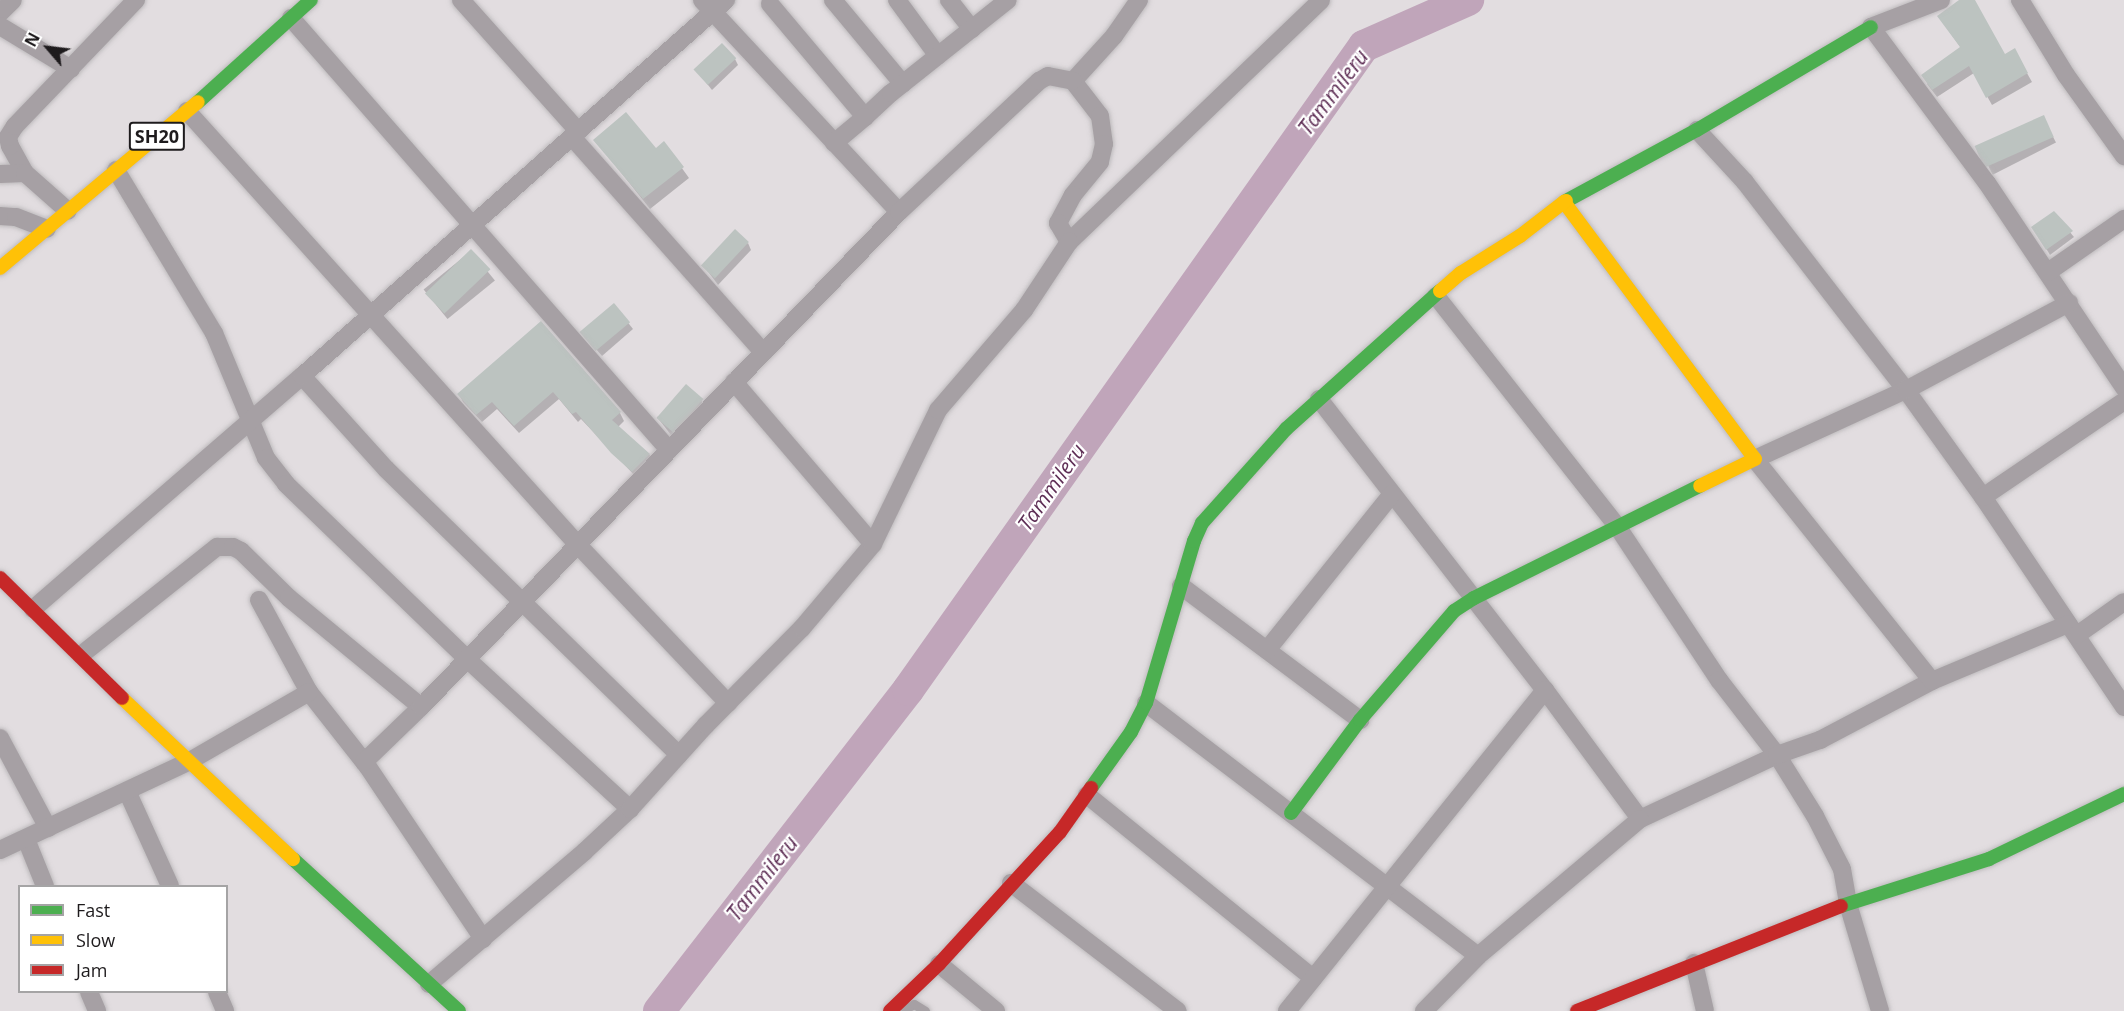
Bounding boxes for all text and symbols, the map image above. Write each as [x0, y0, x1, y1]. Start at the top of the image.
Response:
north arrow [18, 18, 78, 78]
text: N [19, 29, 45, 50]
water label: Tammileru [1293, 44, 1373, 140]
road number: SH20 [128, 121, 186, 151]
water label: Tammileru [1012, 439, 1090, 535]
water label: Tammileru [721, 831, 803, 925]
legend [18, 885, 228, 993]
text: Fast [76, 898, 110, 922]
text: Slow [76, 928, 115, 952]
text: Jam [76, 958, 108, 982]

